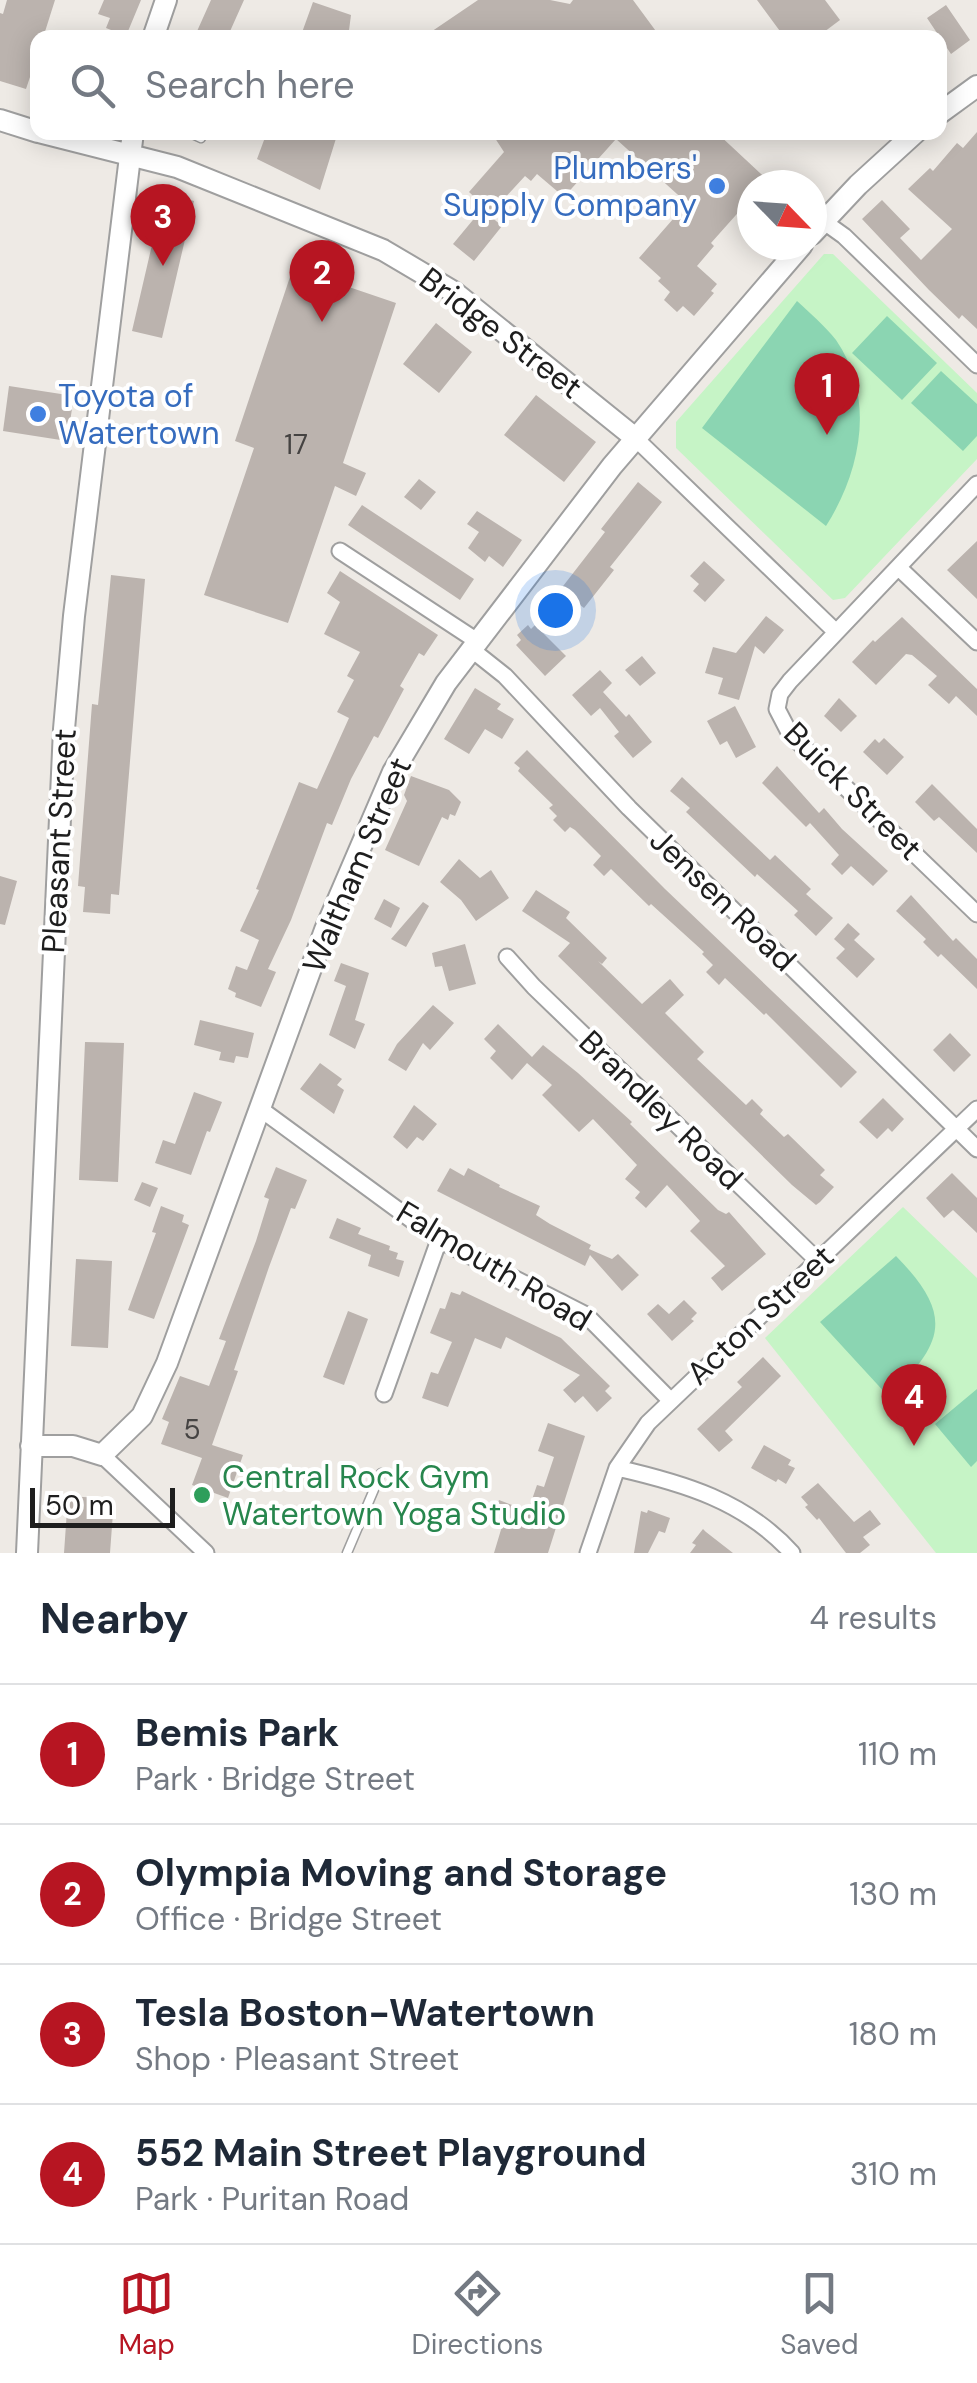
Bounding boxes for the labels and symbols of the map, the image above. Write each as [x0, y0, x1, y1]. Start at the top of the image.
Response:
place label: Plumbers' Supply Company [443, 147, 697, 226]
north arrow [737, 170, 827, 260]
marker: Plumbers' Supply Company [706, 175, 728, 197]
pin: 3 [130, 184, 196, 266]
pin: 2 [290, 240, 354, 322]
street label: Bridge Street [411, 258, 591, 408]
pin: 1 [794, 352, 860, 435]
place label: Toyota of Watertown [58, 375, 220, 454]
marker: Toyota of Watertown [27, 403, 49, 425]
house number: 17 [284, 426, 308, 463]
your location [530, 585, 581, 636]
street label: Buick Street [775, 713, 931, 869]
street label: Pleasant Street [32, 728, 86, 954]
street label: Waltham Street [293, 751, 421, 979]
street label: Jensen Road [641, 820, 805, 980]
street label: Brandley Road [570, 1021, 752, 1199]
street label: Falmouth Road [389, 1191, 599, 1341]
street label: Acton Street [677, 1236, 843, 1394]
pin: 4 [882, 1364, 946, 1446]
house number: 5 [183, 1411, 201, 1448]
place label: Central Rock Gym Watertown Yoga Studio [222, 1456, 566, 1535]
scale bar [30, 1483, 175, 1528]
marker: Central Rock Gym Watertown Yoga Studio [191, 1484, 213, 1506]

